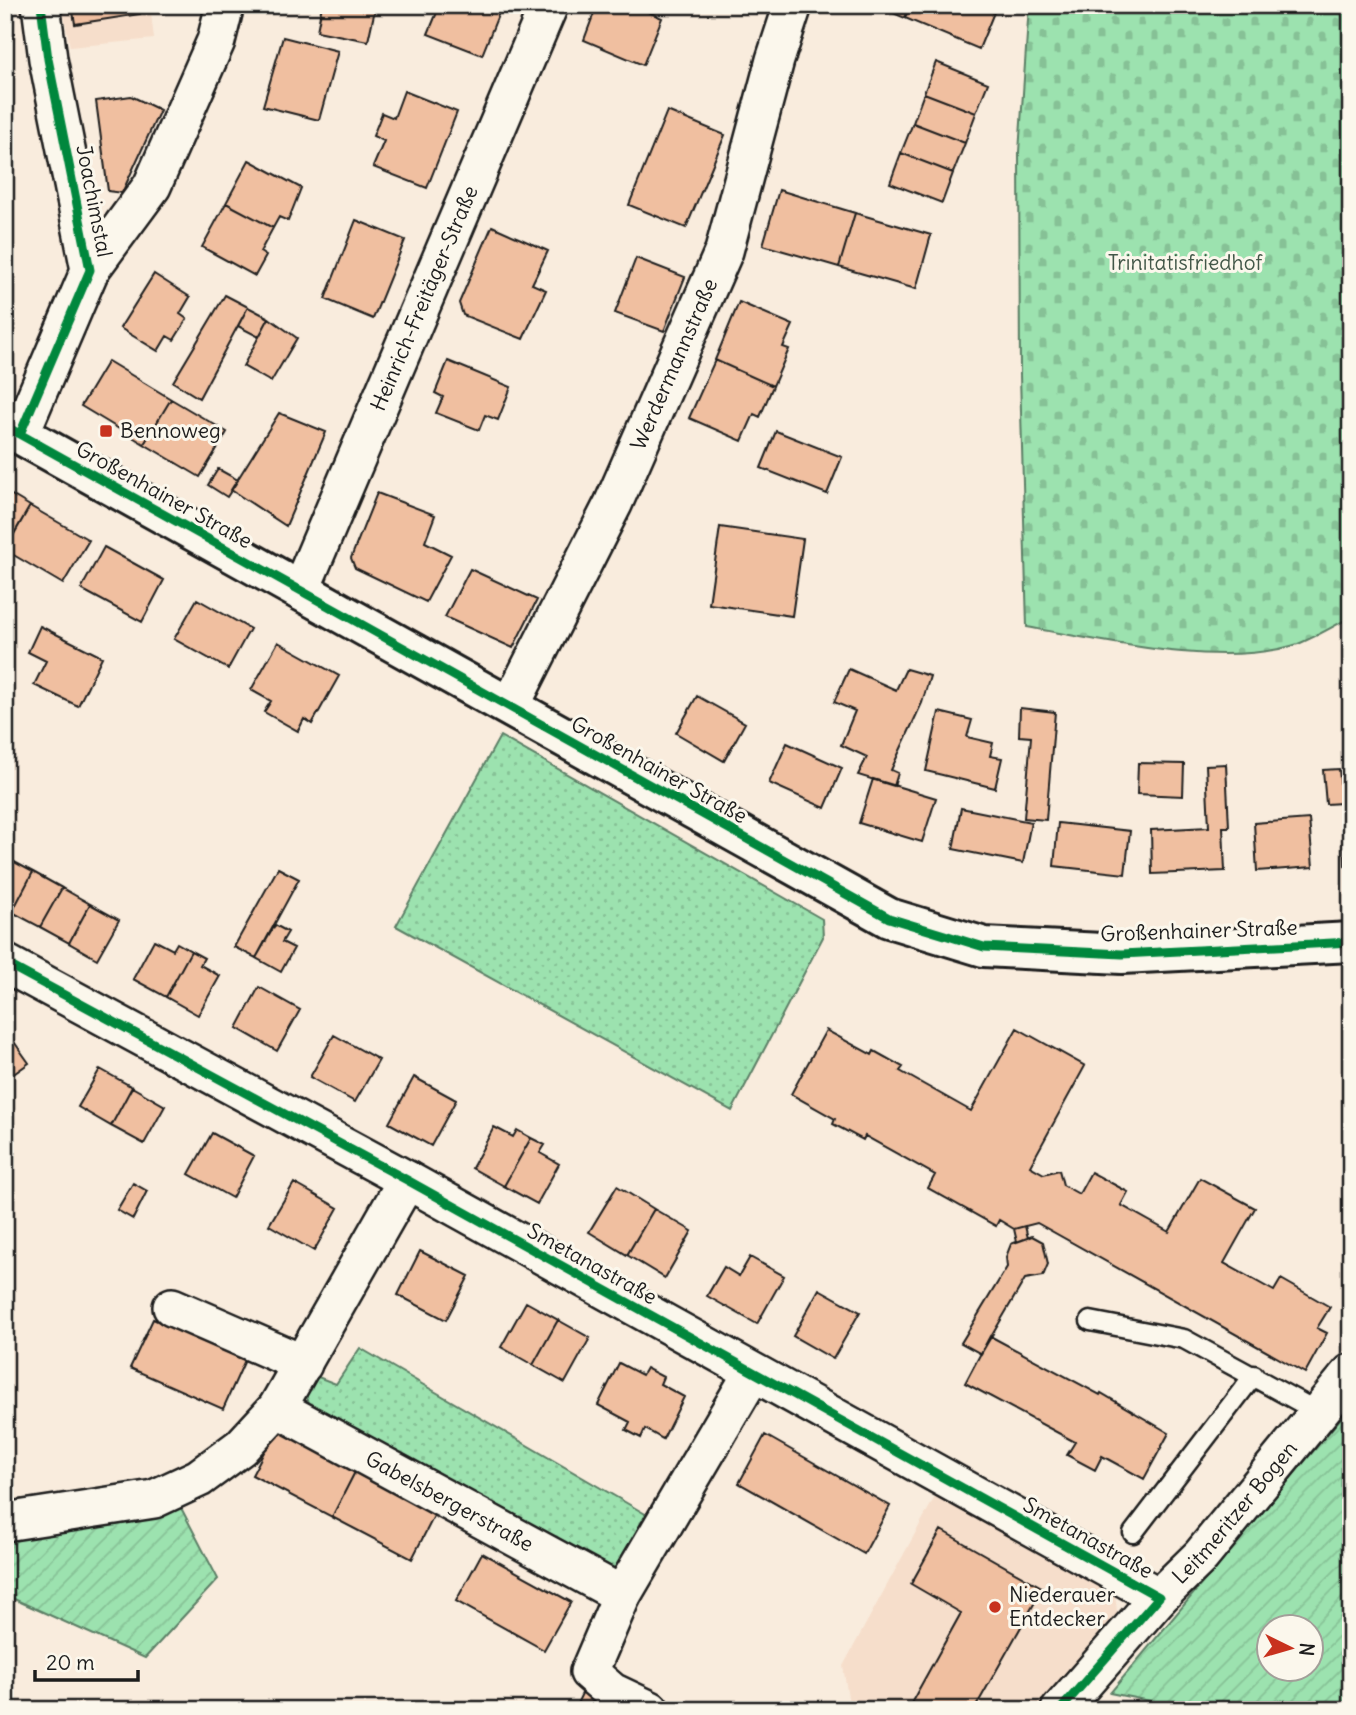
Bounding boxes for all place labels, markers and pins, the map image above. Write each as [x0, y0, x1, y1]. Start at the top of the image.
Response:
place label: Bennoweg [120, 417, 221, 444]
marker: Bennoweg [98, 423, 114, 439]
place label: Niederauer Entdecker [1009, 1581, 1116, 1632]
marker: Niederauer Entdecker [987, 1599, 1003, 1615]

